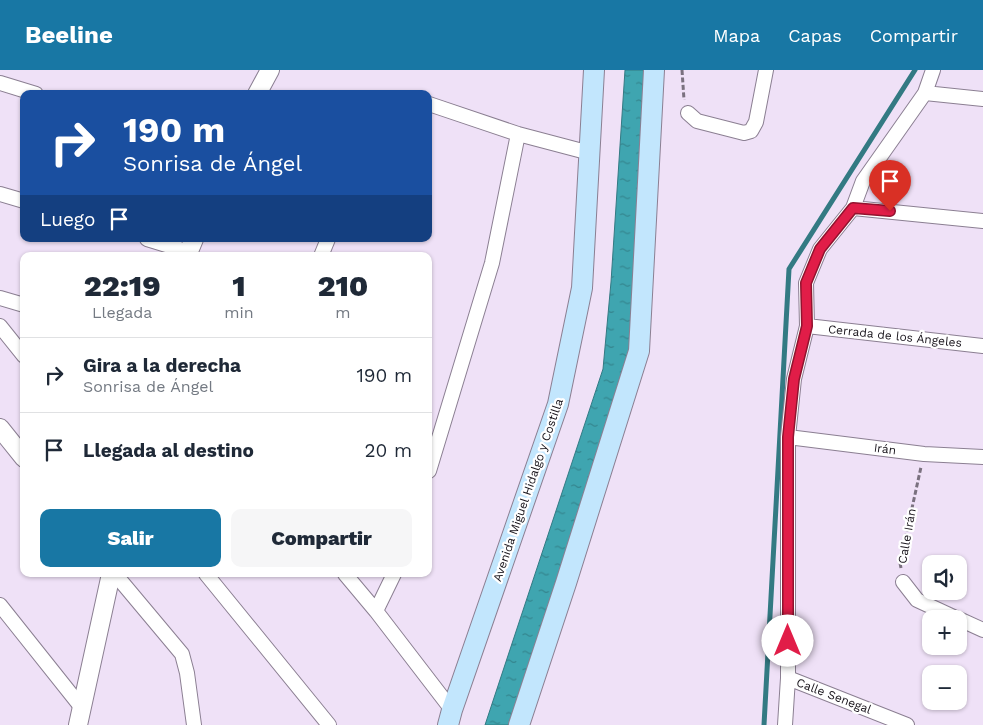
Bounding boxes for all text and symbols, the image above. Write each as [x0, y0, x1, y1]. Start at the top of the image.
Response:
text: Beeline [25, 21, 113, 49]
text: Mapa [713, 25, 760, 46]
text: Capas [788, 25, 842, 46]
text: Compartir [870, 25, 958, 46]
text: 190 m [123, 109, 225, 151]
icon: right [40, 110, 105, 175]
text: Sonrisa de Ángel [123, 151, 302, 176]
pin [869, 160, 911, 211]
icon: arrive [876, 167, 904, 195]
icon: arrive [105, 205, 133, 233]
text: Luego [40, 208, 95, 231]
text: 22:19 [84, 268, 161, 303]
text: 1 [232, 268, 246, 303]
text: 210 [317, 268, 368, 303]
text: Llegada [92, 303, 152, 322]
text: min [224, 303, 254, 322]
text: m [335, 303, 350, 322]
street label: Cerrada de los Ángeles [827, 322, 963, 350]
text: Gira a la derecha [83, 354, 241, 377]
icon: right [40, 361, 68, 389]
text: 190 m [356, 364, 412, 387]
text: Sonrisa de Ángel [83, 377, 213, 396]
street label: Avenida Miguel Hidalgo y Costilla [490, 397, 566, 583]
icon: arrive [40, 436, 68, 464]
text: Llegada al destino [83, 439, 254, 462]
text: 20 m [365, 439, 412, 462]
street label: Irán [873, 441, 897, 457]
street label: Calle Irán [895, 507, 919, 565]
button: Salir [40, 509, 221, 567]
button: Compartir [231, 509, 412, 567]
map controls [922, 555, 967, 710]
button: sound [922, 555, 967, 600]
button: + [922, 610, 967, 655]
position arrow [761, 614, 813, 666]
button: − [922, 665, 967, 710]
street label: Calle Senegal [795, 675, 874, 717]

